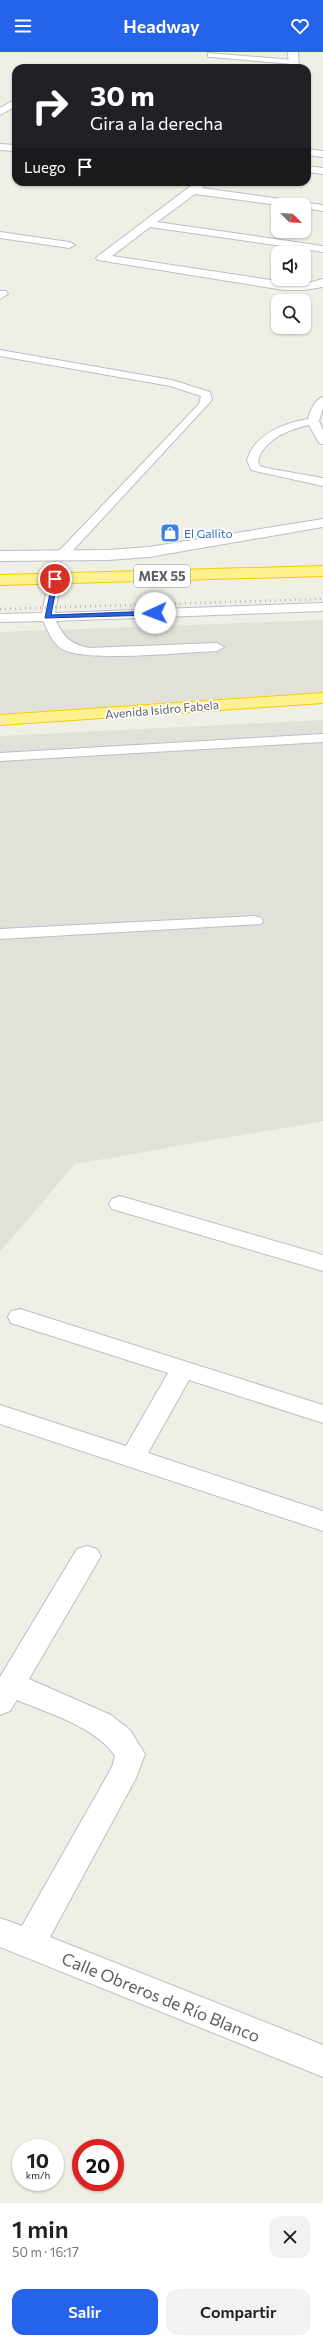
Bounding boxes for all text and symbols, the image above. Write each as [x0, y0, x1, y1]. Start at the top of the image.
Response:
icon: menu [12, 15, 34, 37]
text: Headway [123, 15, 200, 37]
icon: heart [289, 15, 311, 37]
text: 30 m [90, 78, 155, 112]
icon: right [24, 80, 76, 132]
text: Gira a la derecha [90, 112, 223, 134]
icon: arrive [74, 156, 96, 178]
text: Luego [24, 158, 66, 176]
north arrow [271, 198, 311, 238]
map controls [271, 198, 311, 334]
button: sound [271, 246, 311, 286]
button: search [271, 294, 311, 334]
shop icon: El Gallito [159, 522, 181, 544]
place label: El Gallito [184, 526, 233, 540]
pin [38, 562, 72, 596]
road number: MEX 55 [134, 565, 190, 587]
icon: arrive [44, 568, 66, 590]
position arrow [134, 592, 176, 634]
street label: Avenida Isidro Fabela [105, 697, 219, 721]
street label: Calle Obreros de Río Blanco [59, 1948, 263, 2046]
speed limit sign: 20 [72, 2139, 124, 2191]
text: 10 [27, 2148, 49, 2172]
text: km/h [26, 2169, 50, 2181]
text: 1 min [12, 2214, 69, 2243]
button: close [269, 2216, 311, 2258]
text: 50 m · 16:17 [12, 2244, 79, 2260]
button: Salir [12, 2289, 158, 2335]
button: Compartir [166, 2289, 311, 2335]

